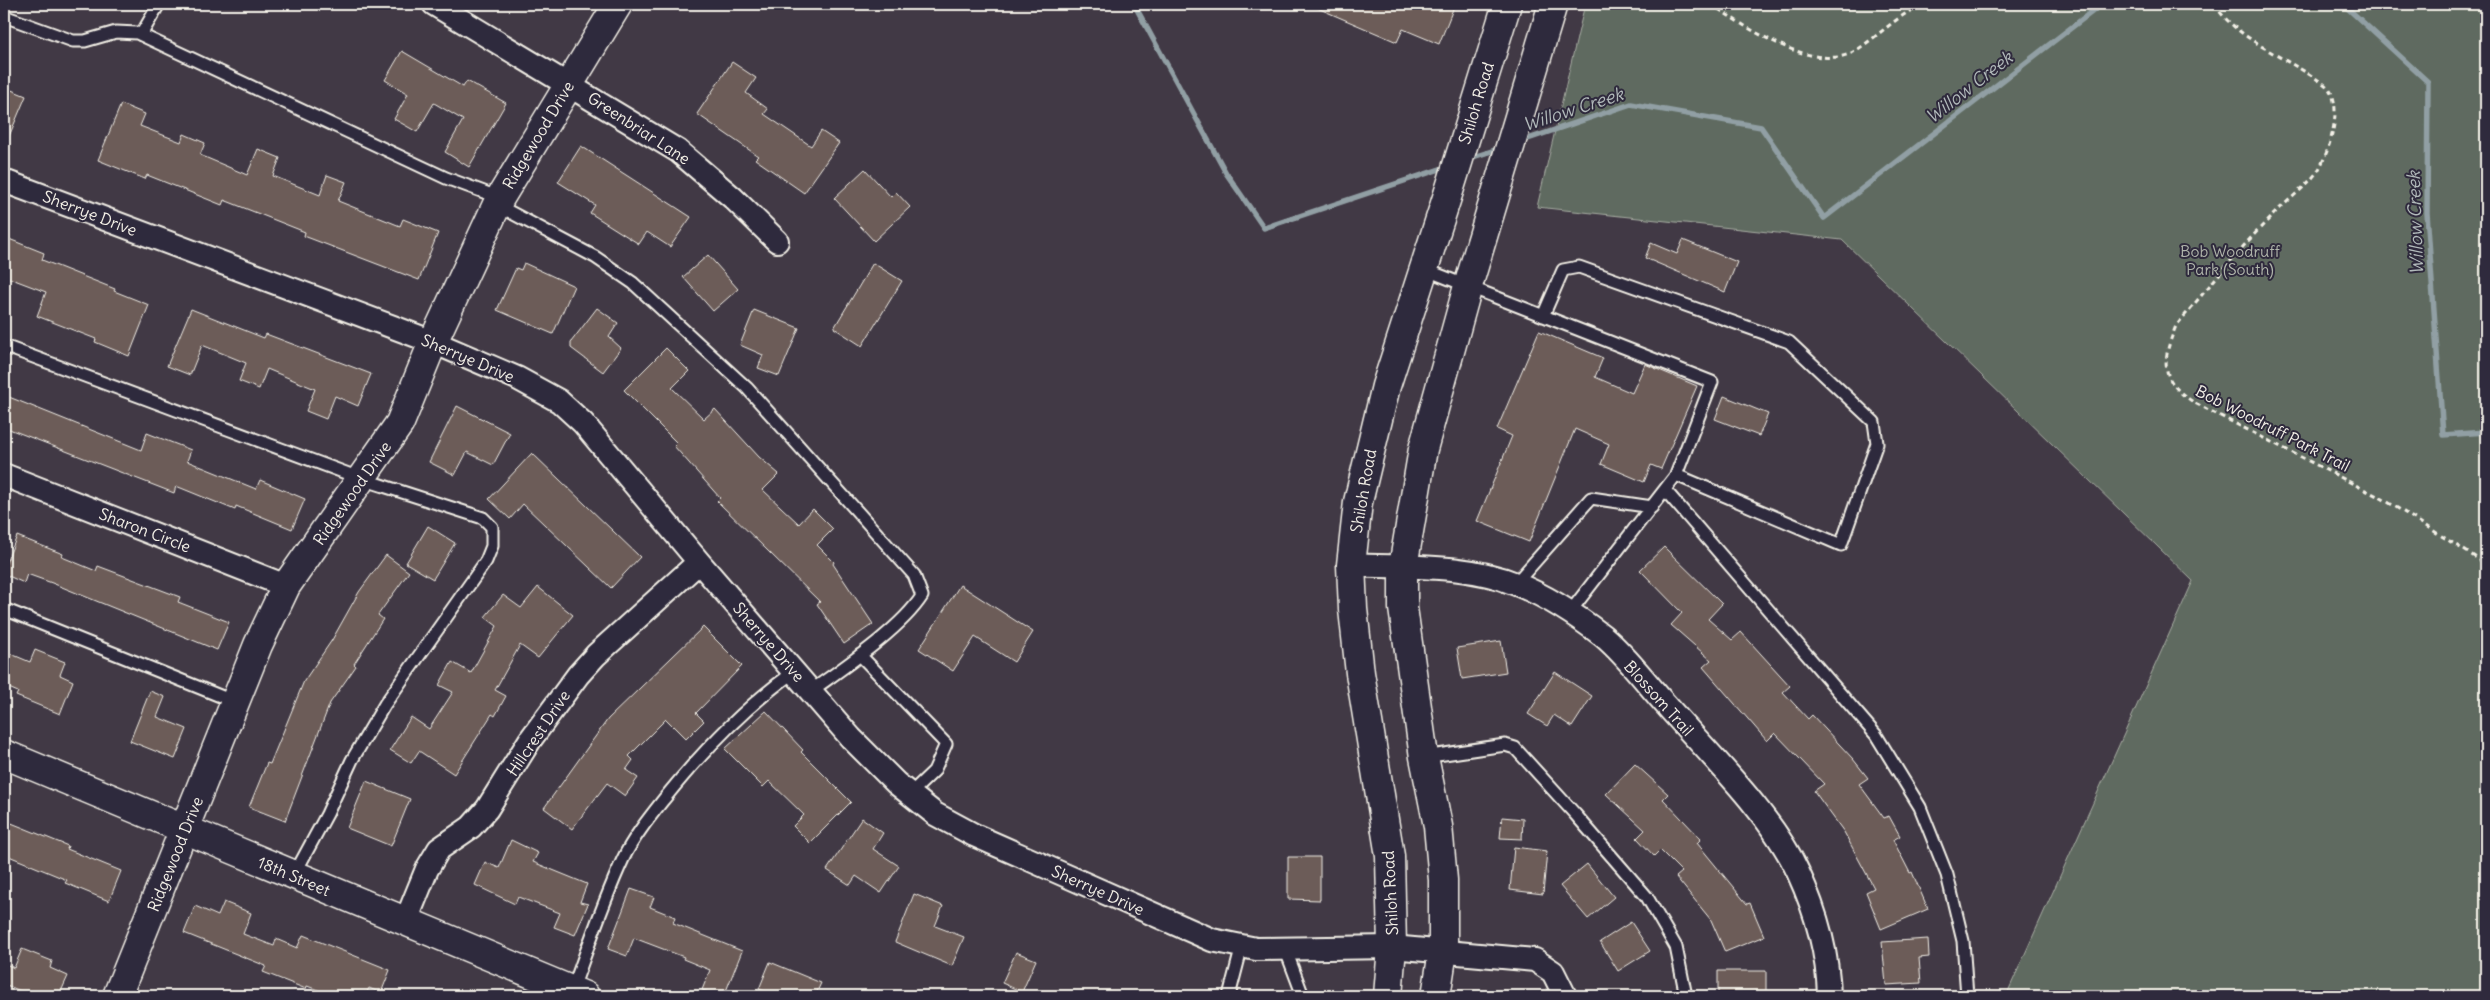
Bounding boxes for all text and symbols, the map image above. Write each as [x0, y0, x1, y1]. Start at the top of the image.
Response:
water label: Willow Creek [1921, 45, 2019, 128]
street label: Shiloh Road [1454, 60, 1498, 146]
street label: Ridgewood Drive [498, 77, 578, 193]
water label: Willow Creek [1520, 81, 1628, 136]
street label: Greenbriar Lane [584, 87, 694, 169]
water label: Willow Creek [2402, 169, 2428, 275]
street label: Sherrye Drive [40, 186, 140, 240]
park label: Bob Woodruff Park (South) [2180, 241, 2281, 279]
street label: Sherrye Drive [418, 329, 518, 387]
street label: Bob Woodruff Park Trail [2193, 380, 2353, 476]
street label: Ridgewood Drive [309, 437, 395, 549]
street label: Shiloh Road [1346, 447, 1380, 535]
street label: Sharon Circle [96, 503, 194, 557]
street label: Sherrye Drive [729, 598, 809, 686]
street label: Blossom Trail [1620, 656, 1698, 740]
street label: Hillcrest Drive [502, 686, 574, 780]
street label: Ridgewood Drive [143, 794, 207, 914]
street label: Shiloh Road [1378, 850, 1402, 936]
street label: 18th Street [255, 852, 334, 900]
street label: Sherrye Drive [1049, 861, 1147, 919]

